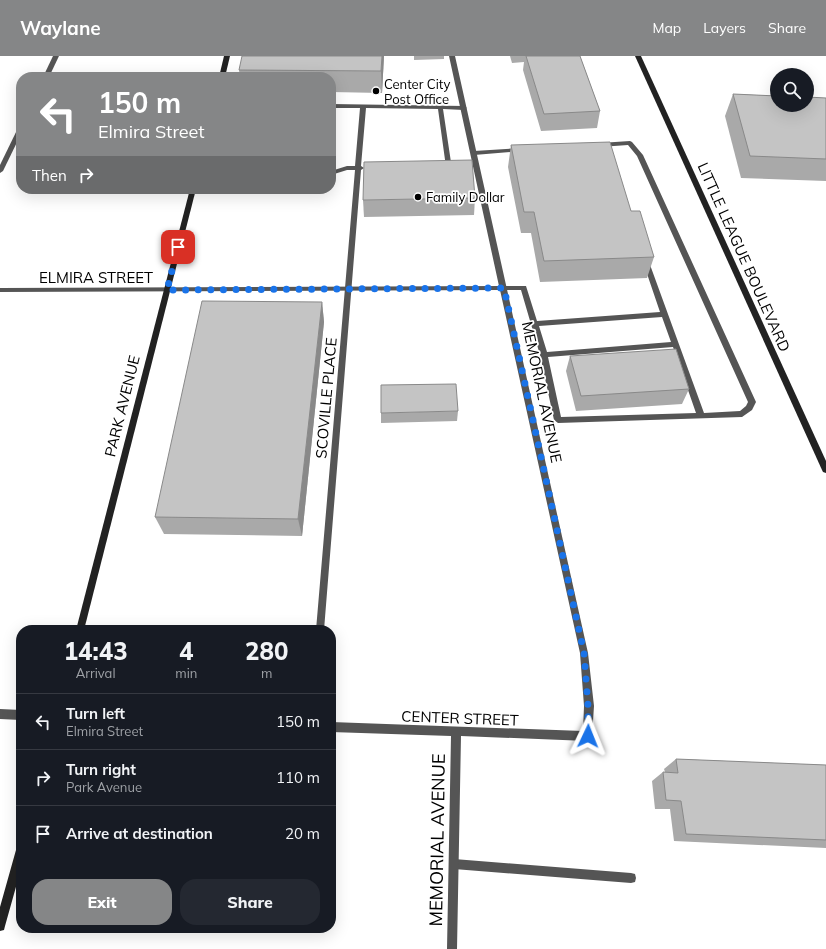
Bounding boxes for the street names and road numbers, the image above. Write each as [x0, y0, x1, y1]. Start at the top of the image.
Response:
street label: LITTLE LEAGUE BOULEVARD [694, 159, 794, 355]
street label: ELMIRA STREET [39, 268, 153, 287]
street label: MEMORIAL AVENUE [518, 320, 566, 465]
street label: SCOVILLE PLACE [311, 336, 341, 459]
street label: PARK AVENUE [100, 353, 144, 459]
street label: CENTER STREET [401, 706, 519, 730]
street label: MEMORIAL AVENUE [424, 753, 450, 927]

